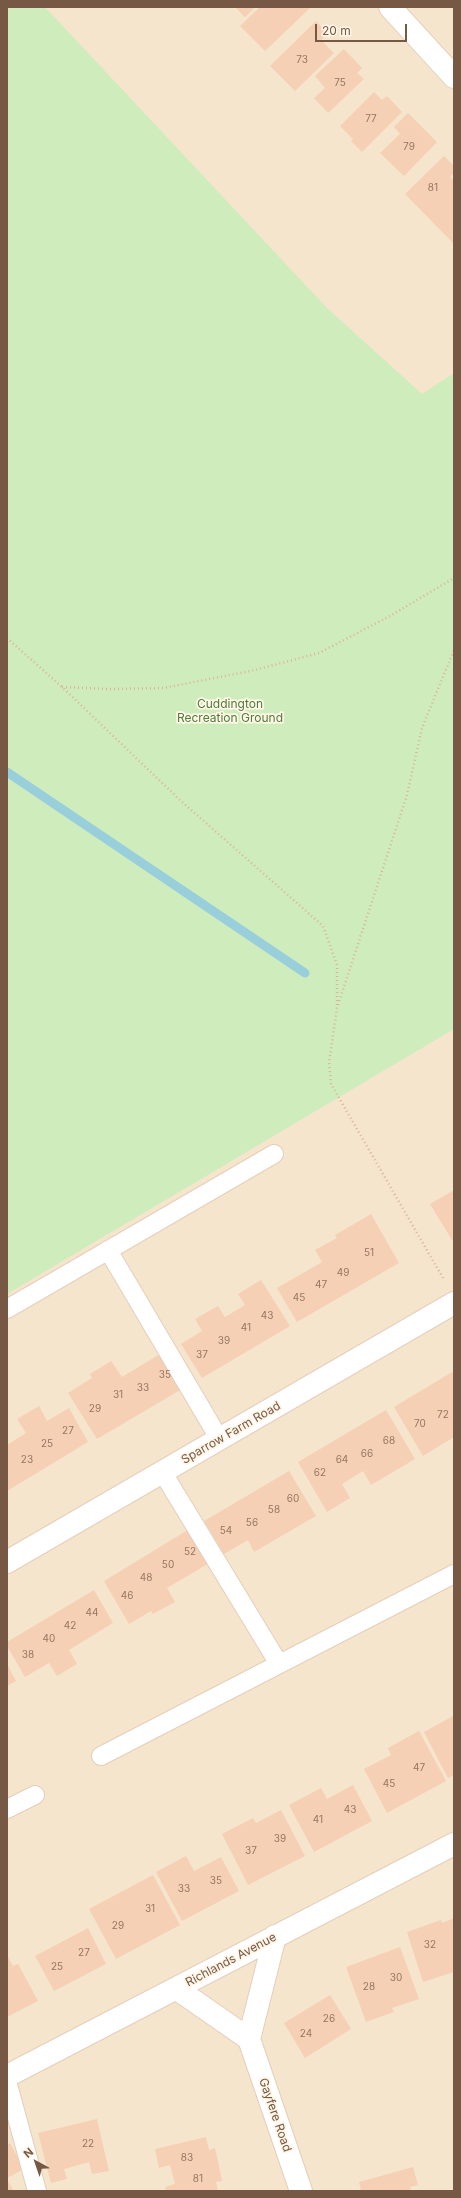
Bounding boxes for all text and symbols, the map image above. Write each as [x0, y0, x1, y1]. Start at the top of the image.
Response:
scale bar [317, 16, 409, 42]
text: 20 m [322, 23, 351, 38]
house number: 73 [296, 54, 308, 66]
house number: 75 [334, 77, 346, 89]
house number: 77 [365, 113, 377, 125]
house number: 79 [403, 141, 415, 153]
house number: 81 [428, 182, 438, 194]
park label: Cuddington Recreation Ground [177, 697, 283, 725]
house number: 51 [364, 1247, 374, 1259]
house number: 49 [337, 1267, 349, 1279]
house number: 47 [315, 1279, 327, 1291]
house number: 45 [293, 1292, 305, 1304]
house number: 43 [261, 1310, 273, 1322]
house number: 41 [241, 1322, 251, 1334]
house number: 39 [218, 1335, 230, 1347]
house number: 37 [196, 1349, 208, 1361]
house number: 35 [159, 1369, 171, 1381]
house number: 33 [137, 1382, 149, 1394]
house number: 31 [113, 1389, 123, 1401]
street label: Sparrow Farm Road [179, 1399, 283, 1467]
house number: 29 [89, 1403, 101, 1415]
house number: 72 [437, 1409, 449, 1421]
house number: 70 [414, 1418, 426, 1430]
house number: 27 [62, 1425, 74, 1437]
house number: 68 [383, 1435, 395, 1447]
house number: 25 [41, 1438, 53, 1450]
house number: 66 [361, 1448, 373, 1460]
house number: 23 [21, 1454, 33, 1466]
house number: 64 [336, 1454, 348, 1466]
house number: 62 [314, 1467, 326, 1479]
house number: 60 [287, 1493, 299, 1505]
house number: 58 [268, 1504, 280, 1516]
house number: 56 [246, 1517, 258, 1529]
house number: 54 [220, 1525, 232, 1537]
house number: 52 [184, 1546, 196, 1558]
house number: 50 [162, 1559, 174, 1571]
house number: 48 [140, 1572, 152, 1584]
house number: 46 [121, 1590, 133, 1602]
house number: 44 [86, 1607, 98, 1619]
house number: 42 [64, 1620, 76, 1632]
house number: 40 [43, 1633, 55, 1645]
house number: 38 [22, 1649, 34, 1661]
house number: 47 [413, 1762, 425, 1774]
house number: 45 [383, 1778, 395, 1790]
house number: 43 [344, 1804, 356, 1816]
house number: 41 [313, 1814, 323, 1826]
house number: 39 [274, 1833, 286, 1845]
house number: 37 [245, 1845, 257, 1857]
house number: 35 [210, 1875, 222, 1887]
house number: 33 [178, 1883, 190, 1895]
house number: 31 [145, 1903, 155, 1915]
house number: 29 [112, 1920, 124, 1932]
street label: Richlands Avenue [183, 1930, 279, 1990]
house number: 32 [424, 1939, 436, 1951]
house number: 27 [78, 1947, 90, 1959]
house number: 25 [51, 1961, 63, 1973]
house number: 30 [390, 1972, 402, 1984]
house number: 28 [363, 1981, 375, 1993]
house number: 26 [323, 2013, 335, 2025]
house number: 24 [300, 2028, 312, 2040]
street label: Gayfere Road [256, 2076, 294, 2154]
house number: 22 [82, 2138, 94, 2150]
north arrow [16, 2142, 56, 2182]
text: N [21, 2145, 36, 2161]
house number: 83 [181, 2152, 193, 2164]
house number: 81 [193, 2173, 203, 2185]

